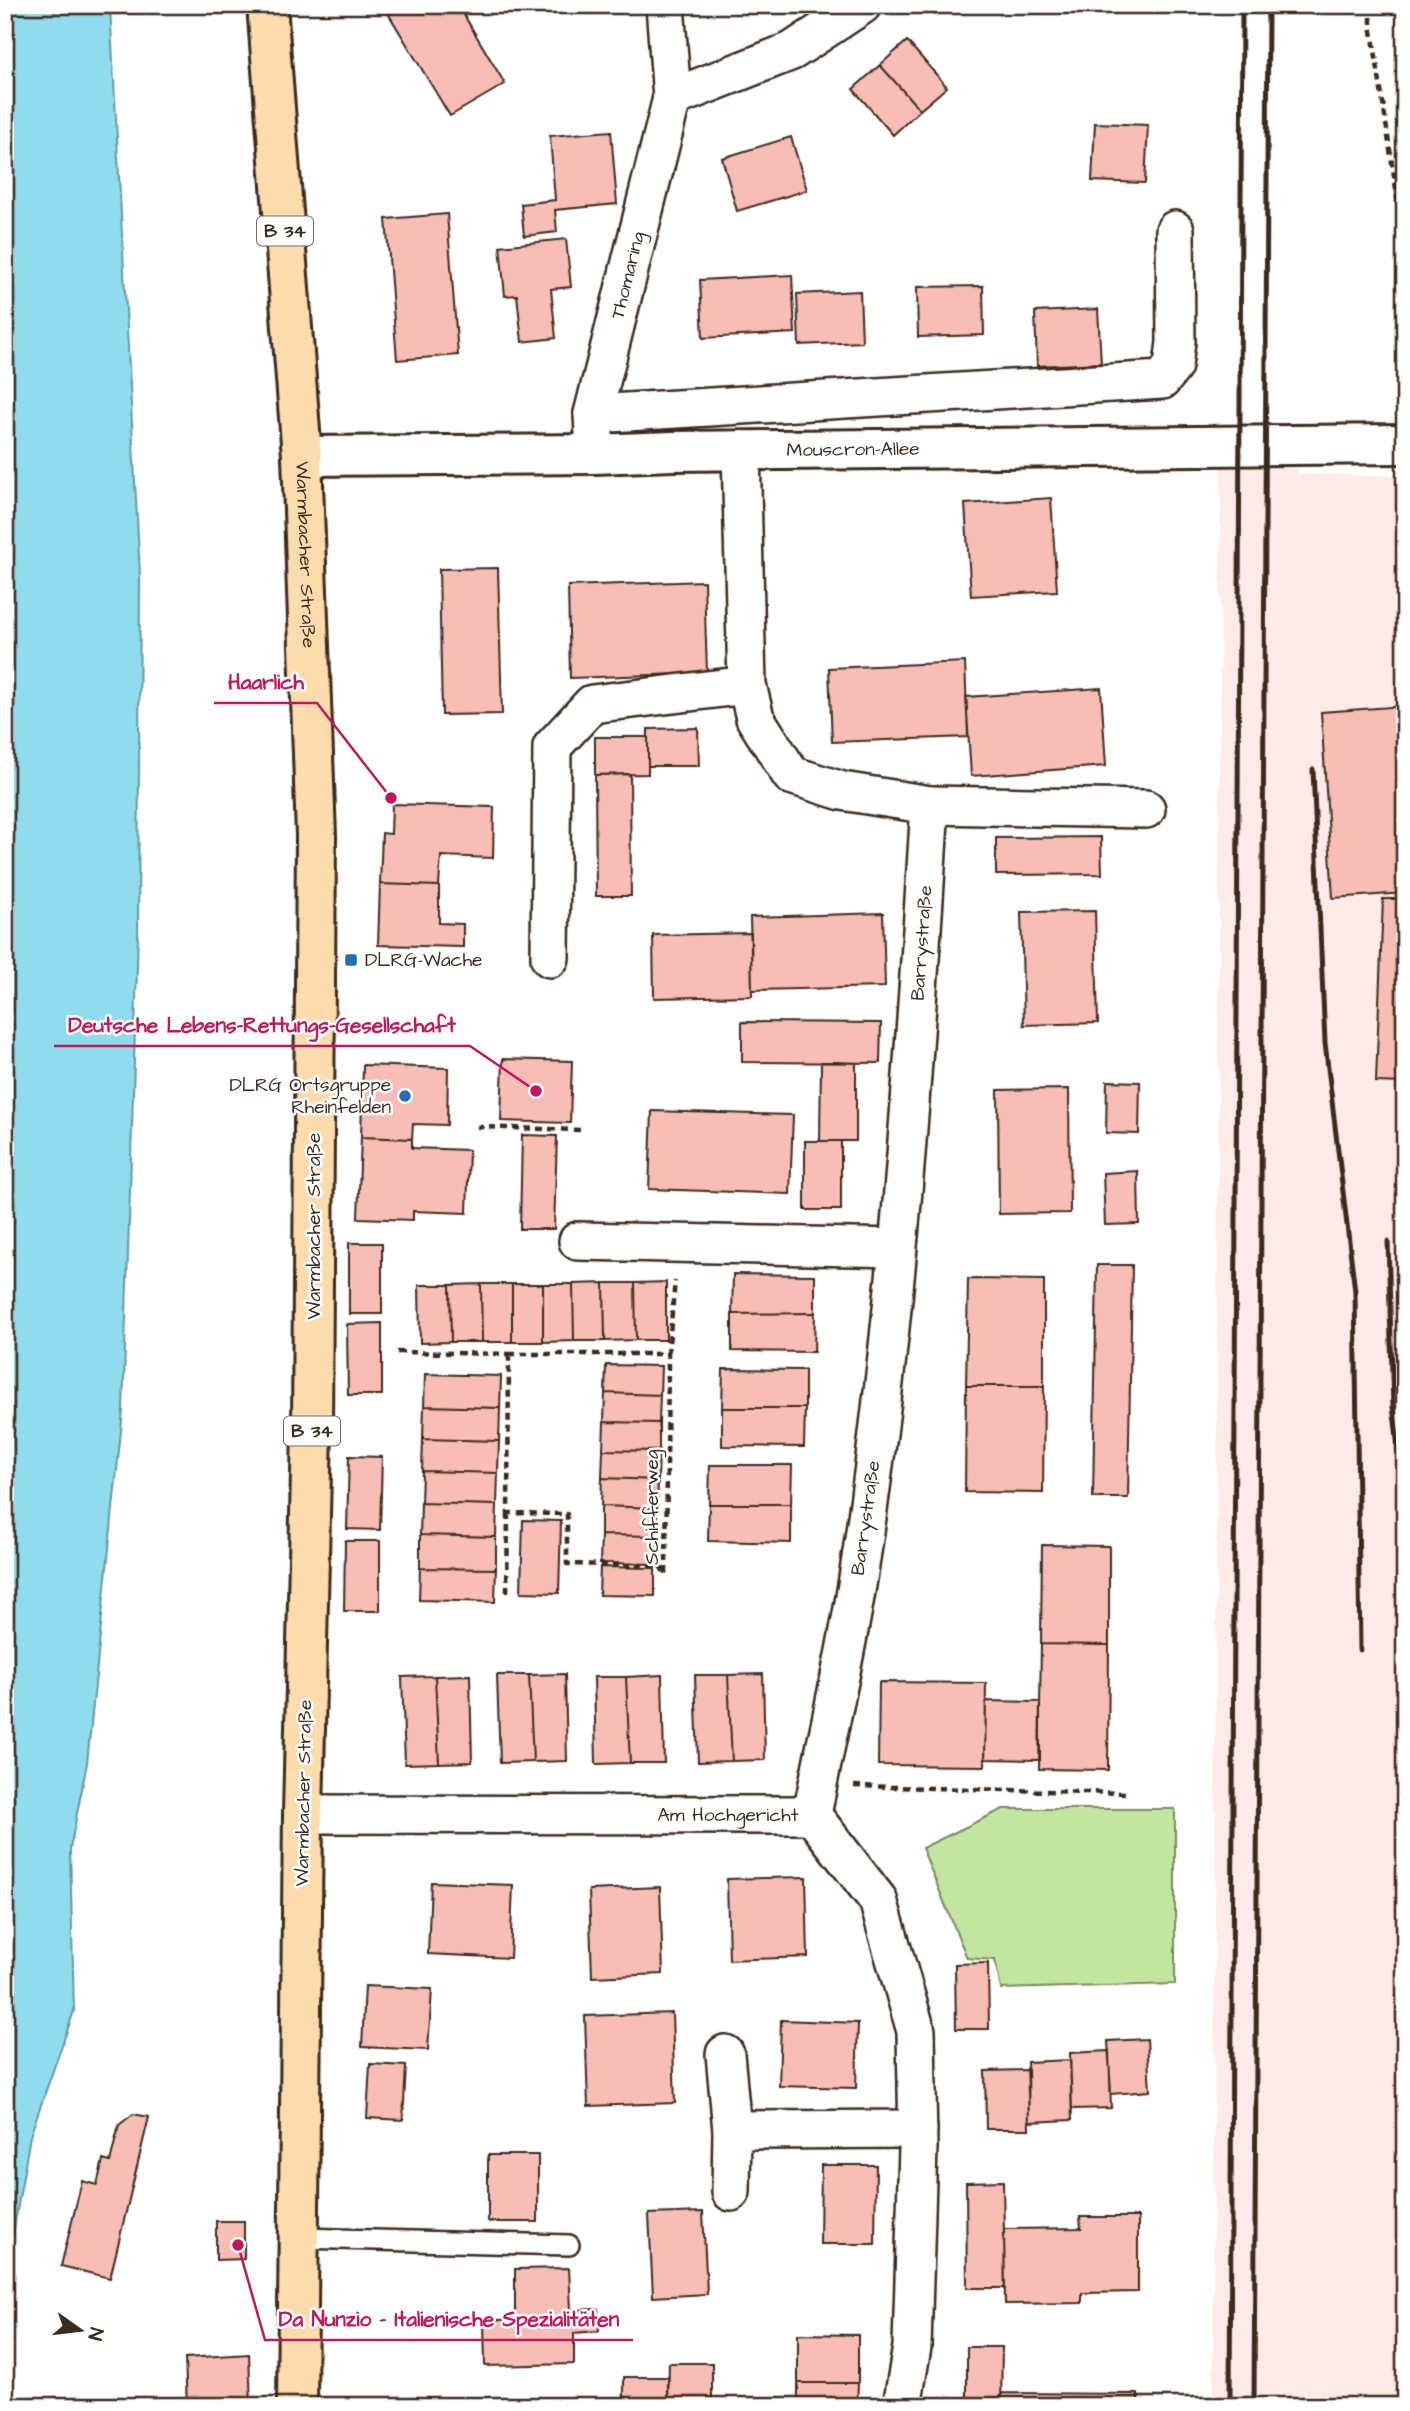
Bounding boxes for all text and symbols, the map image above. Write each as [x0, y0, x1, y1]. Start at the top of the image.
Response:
road number: B 34 [257, 216, 313, 246]
street label: Thomaring [604, 229, 653, 322]
street label: Mouscron-Allee [786, 435, 920, 463]
street label: Warmbacher Straße [289, 461, 323, 648]
callout: Haarlich [214, 661, 317, 703]
text: Haarlich [228, 668, 305, 697]
street label: Barrystraße [904, 884, 941, 1002]
place label: DLRG-Wache [365, 947, 482, 974]
marker: DLRG-Wache [343, 952, 359, 968]
callout: Deutsche Lebens-Rettungs-Gesellschaft [54, 1004, 470, 1046]
text: Deutsche Lebens-Rettungs-Gesellschaft [68, 1011, 456, 1042]
place label: DLRG Ortsgruppe Rheinfelden [229, 1072, 391, 1121]
marker: DLRG Ortsgruppe Rheinfelden [397, 1088, 413, 1104]
street label: Warmbacher Straße [301, 1133, 328, 1319]
road number: B 34 [284, 1416, 340, 1446]
street label: Schifferweg [639, 1449, 667, 1565]
street label: Barrystraße [845, 1459, 888, 1577]
street label: Warmbacher Straße [289, 1699, 319, 1887]
street label: Am Hochgericht [658, 1801, 799, 1829]
north arrow [46, 2296, 116, 2366]
callout: Da Nunzio - Italienische Spezialitäten [265, 2298, 633, 2340]
text: Da Nunzio - Italienische Spezialitäten [279, 2305, 620, 2335]
text: N [80, 2325, 110, 2343]

